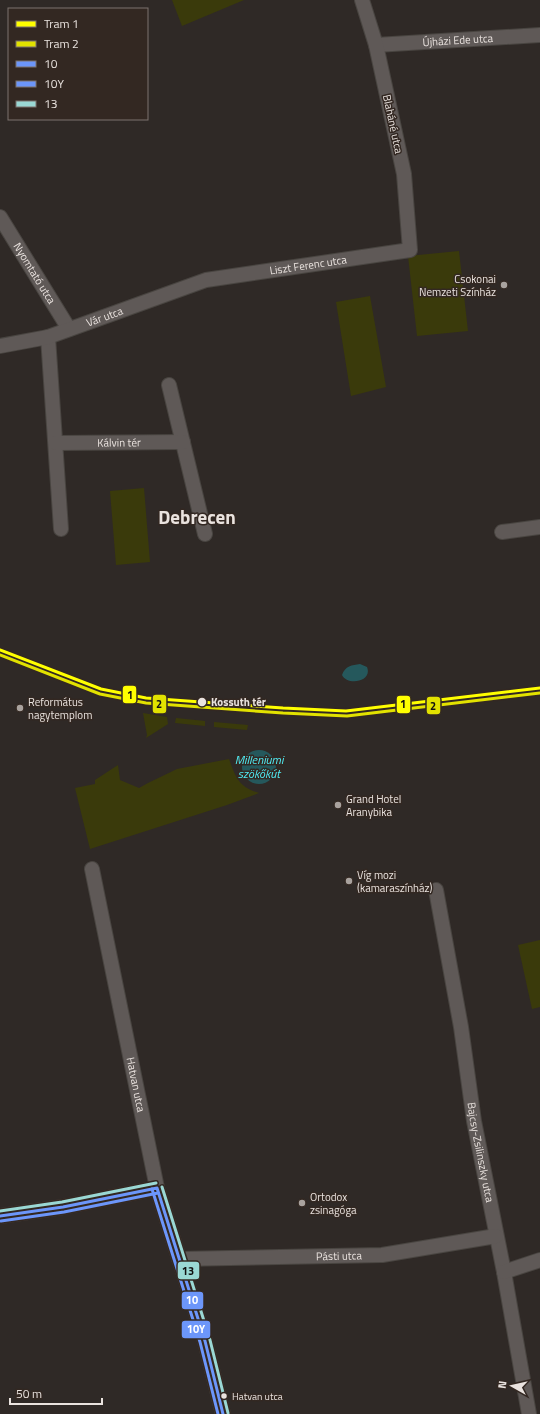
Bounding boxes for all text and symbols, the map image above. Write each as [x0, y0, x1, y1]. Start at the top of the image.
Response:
legend [8, 8, 148, 120]
text: Tram 1 [44, 14, 79, 33]
street label: Újházi Ede utca [422, 30, 494, 50]
text: Tram 2 [44, 34, 79, 53]
text: 10 [44, 54, 58, 73]
text: 10Y [44, 74, 64, 93]
street label: Blaháné utca [379, 93, 407, 156]
text: 13 [44, 94, 57, 113]
street label: Nyomtató utca [10, 240, 60, 307]
street label: Liszt Ferenc utca [268, 251, 348, 279]
place label: Csokonai Nemzeti Színház [419, 271, 496, 300]
marker: Csokonai Nemzeti Színház [499, 280, 509, 290]
street label: Vár utca [84, 302, 126, 331]
street label: Kálvin tér [97, 434, 141, 451]
district label: Debrecen [158, 502, 236, 531]
line badge: 1 [122, 685, 137, 704]
text: 1 [127, 687, 133, 703]
place label: Református nagytemplom [28, 694, 92, 723]
line badge: 2 [152, 694, 167, 714]
place label: Kossuth tér [211, 694, 266, 710]
line badge: 1 [396, 695, 411, 714]
text: 2 [156, 696, 162, 712]
marker: Kossuth tér [196, 696, 208, 708]
text: 1 [400, 696, 406, 712]
line badge: 2 [426, 696, 441, 715]
text: 2 [430, 698, 436, 714]
marker: Református nagytemplom [15, 703, 25, 713]
water label: Milleniumi szökőkút [235, 750, 285, 783]
place label: Grand Hotel Aranybika [346, 791, 401, 820]
marker: Grand Hotel Aranybika [333, 800, 343, 810]
place label: Víg mozi (kamaraszínház) [357, 867, 433, 896]
marker: Víg mozi (kamaraszínház) [344, 876, 354, 886]
street label: Hatvan utca [123, 1056, 149, 1114]
street label: Bajcsy-Zsilinszky utca [463, 1101, 498, 1204]
place label: Ortodox zsinagóga [310, 1189, 357, 1218]
marker: Ortodox zsinagóga [297, 1198, 307, 1208]
street label: Pásti utca [316, 1247, 363, 1264]
line badge: 13 [177, 1261, 200, 1280]
text: 13 [182, 1263, 194, 1279]
line badge: 10 [181, 1291, 204, 1310]
text: 10 [186, 1292, 198, 1308]
line badge: 10Y [181, 1320, 211, 1339]
text: 10Y [187, 1321, 206, 1337]
north arrow [492, 1366, 532, 1406]
scale bar [10, 1380, 102, 1406]
text: N [494, 1380, 511, 1389]
text: 50 m [16, 1384, 42, 1403]
place label: Hatvan utca [232, 1389, 283, 1404]
marker: Hatvan utca [219, 1391, 229, 1401]

